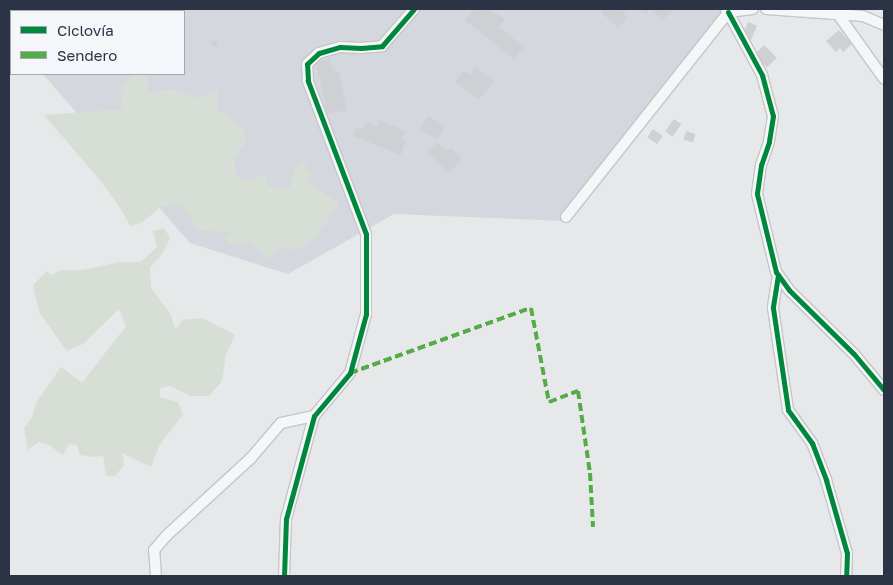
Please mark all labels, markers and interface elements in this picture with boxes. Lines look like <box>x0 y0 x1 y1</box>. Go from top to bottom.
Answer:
legend <box>10 10 185 75</box>
text: Ciclovía <box>57 21 114 39</box>
text: Sendero <box>57 46 117 64</box>

